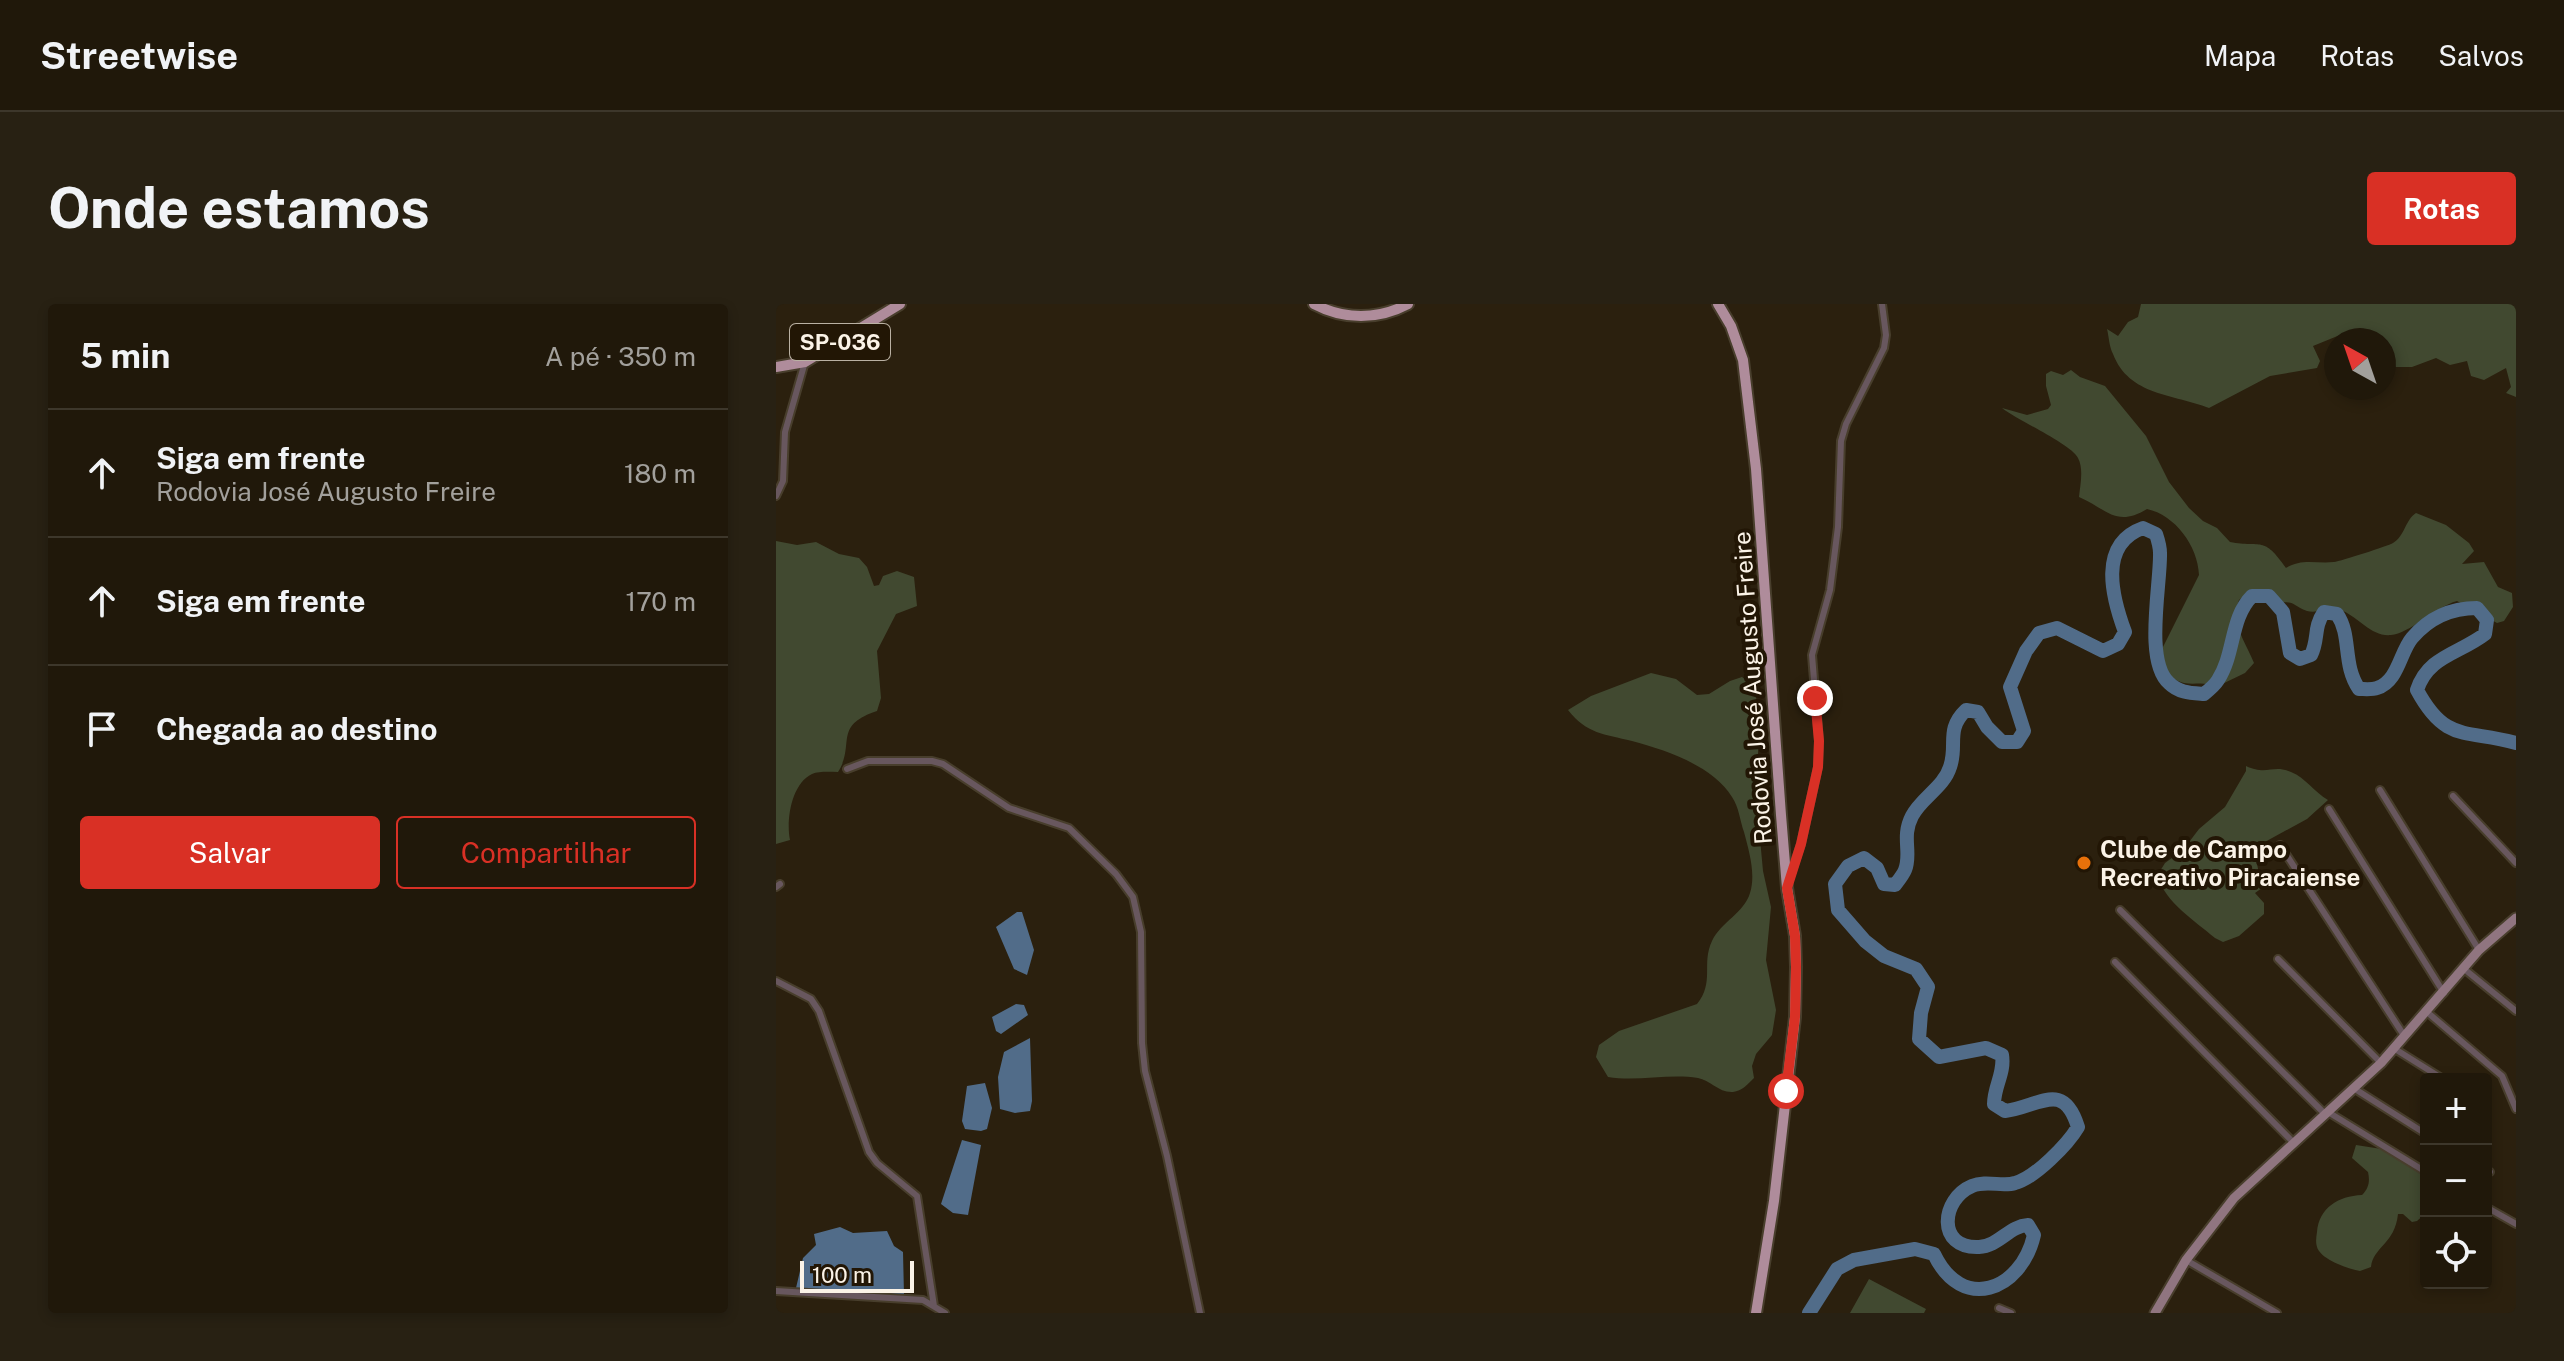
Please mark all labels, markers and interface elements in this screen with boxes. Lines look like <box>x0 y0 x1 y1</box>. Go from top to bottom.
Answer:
text: Streetwise <box>40 33 238 78</box>
text: Mapa <box>2204 39 2276 72</box>
text: Rotas <box>2320 39 2394 72</box>
text: Salvos <box>2438 39 2524 72</box>
button: Rotas <box>2367 172 2516 245</box>
text: Onde estamos <box>48 175 430 241</box>
road number: SP-036 <box>790 324 890 360</box>
north arrow <box>2324 328 2396 400</box>
text: 5 min <box>80 336 170 376</box>
text: A pé · 350 m <box>545 341 696 372</box>
text: Siga em frente <box>156 440 366 476</box>
icon: ahead <box>80 451 124 495</box>
text: 180 m <box>624 458 696 489</box>
text: Rodovia José Augusto Freire <box>156 476 496 507</box>
street label: Rodovia José Augusto Freire <box>1727 531 1777 845</box>
icon: ahead <box>80 579 124 623</box>
text: Siga em frente <box>156 583 366 619</box>
text: 170 m <box>626 586 696 617</box>
route end <box>1797 680 1833 716</box>
icon: arrive <box>80 707 124 751</box>
text: Chegada ao destino <box>156 711 437 747</box>
button: Salvar <box>80 816 380 889</box>
button: Compartilhar <box>396 816 696 889</box>
place label: Clube de Campo Recreativo Piracaiense <box>2100 835 2360 891</box>
marker: Clube de Campo Recreativo Piracaiense <box>2075 854 2093 872</box>
route start <box>1768 1073 1804 1109</box>
map controls <box>2420 1073 2492 1289</box>
button: + <box>2420 1073 2492 1145</box>
button: − <box>2420 1145 2492 1217</box>
button: locate <box>2420 1217 2492 1289</box>
scale bar <box>800 1257 914 1293</box>
text: 100 m <box>812 1262 872 1288</box>

